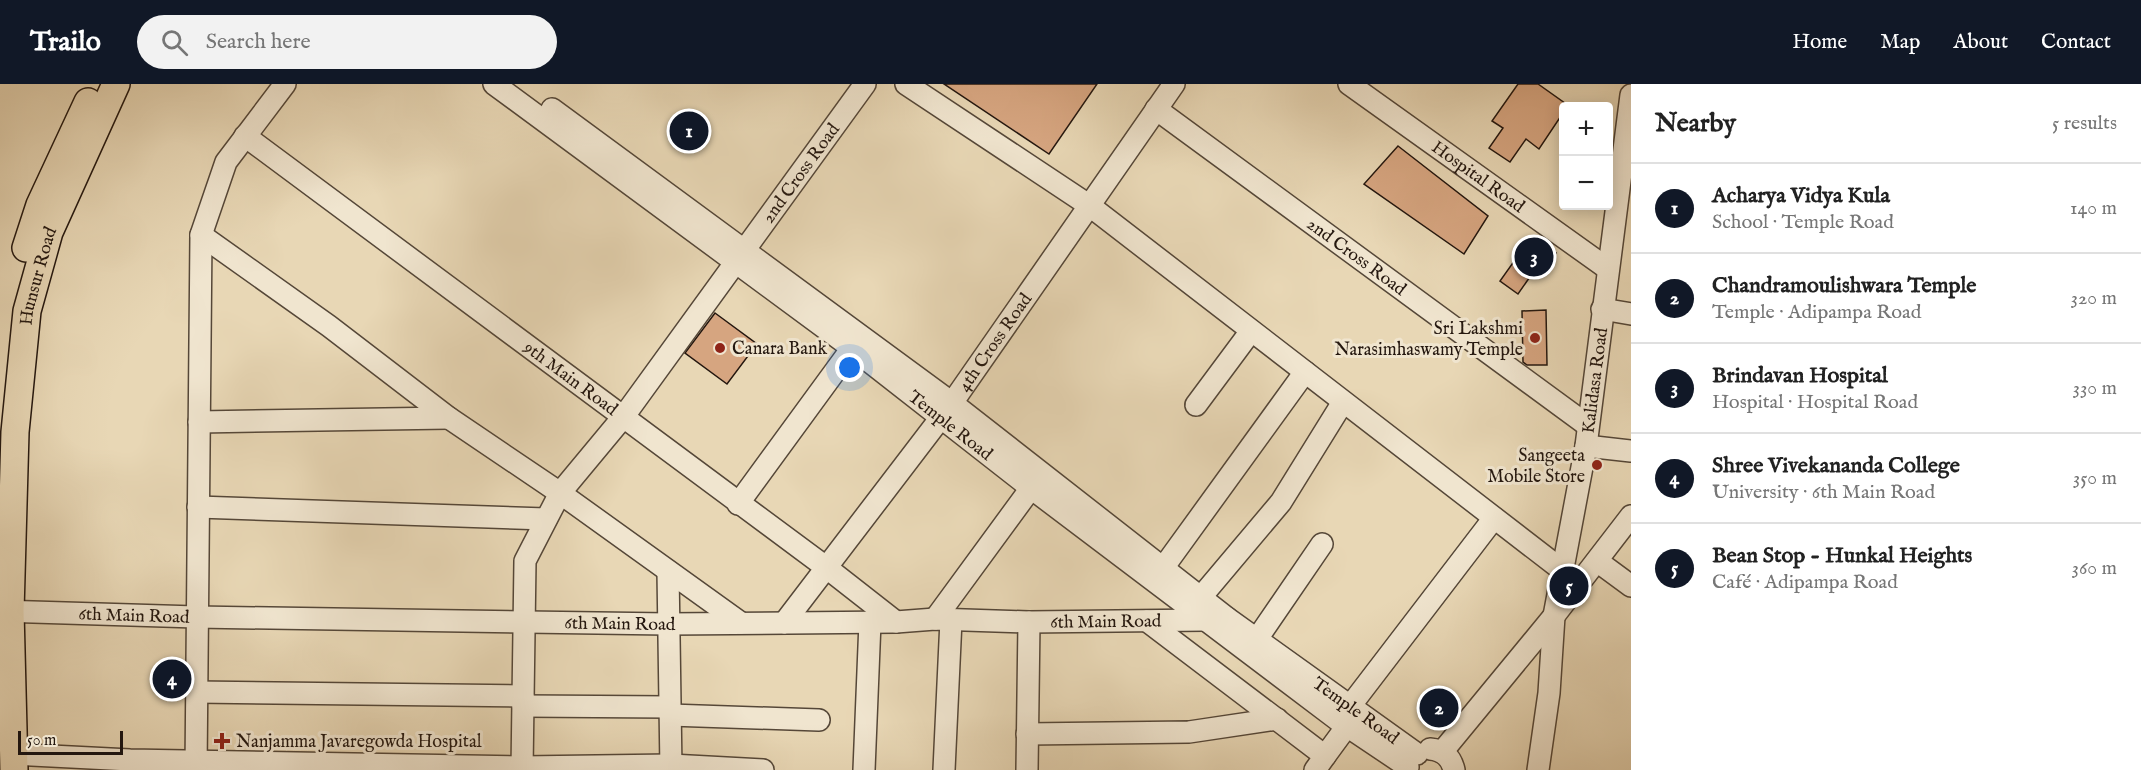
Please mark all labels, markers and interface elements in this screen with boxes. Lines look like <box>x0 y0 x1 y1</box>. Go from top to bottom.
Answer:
search box <box>137 15 557 69</box>
text: Trailo <box>30 25 101 60</box>
icon: search <box>158 26 191 59</box>
text: Search here <box>206 28 311 56</box>
text: Home <box>1792 29 1847 56</box>
text: Map <box>1880 29 1920 56</box>
text: About <box>1953 29 2008 56</box>
text: Contact <box>2041 29 2111 56</box>
map controls <box>1559 102 1613 210</box>
button: + <box>1559 102 1613 156</box>
text: Nearby <box>1655 107 1736 140</box>
pin: 1 <box>670 108 708 154</box>
text: 5 results <box>2052 111 2117 136</box>
street label: 2nd Cross Road <box>758 119 846 228</box>
street label: Hospital Road <box>1426 137 1529 219</box>
button: − <box>1559 156 1613 210</box>
text: Acharya Vidya Kula <box>1712 182 1890 210</box>
text: 1 <box>1671 196 1678 221</box>
text: 140 m <box>2070 196 2117 221</box>
text: School · Temple Road <box>1712 210 1894 235</box>
street label: 2nd Cross Road <box>1302 213 1411 302</box>
street label: Hunsur Road <box>16 223 63 326</box>
pin: 3 <box>1514 234 1553 279</box>
text: Chandramoulishwara Temple <box>1712 272 1976 300</box>
text: 2 <box>1670 286 1679 311</box>
text: 320 m <box>2071 286 2117 311</box>
street label: 4th Cross Road <box>953 289 1038 397</box>
text: Temple · Adipampa Road <box>1712 300 1921 325</box>
place label: Sri Lakshmi Narasimhaswamy Temple <box>1334 318 1523 362</box>
street label: Kalidasa Road <box>1578 326 1614 435</box>
marker: Sri Lakshmi Narasimhaswamy Temple <box>1528 331 1542 345</box>
street label: 9th Main Road <box>518 336 622 422</box>
place label: Canara Bank <box>732 338 828 361</box>
marker: Canara Bank <box>713 341 727 355</box>
your location <box>835 353 864 382</box>
text: Brindavan Hospital <box>1712 362 1888 390</box>
text: 3 <box>1671 376 1678 401</box>
text: 330 m <box>2072 376 2117 401</box>
street label: Temple Road <box>903 386 997 467</box>
text: Hospital · Hospital Road <box>1712 390 1918 415</box>
place label: Sangeeta Mobile Store <box>1487 445 1585 489</box>
text: Shree Vivekananda College <box>1712 452 1960 480</box>
marker: Sangeeta Mobile Store <box>1590 458 1604 472</box>
text: 4 <box>1670 466 1679 491</box>
text: 350 m <box>2073 466 2117 491</box>
text: University · 6th Main Road <box>1712 480 1935 505</box>
text: Bean Stop - Hunkal Heights <box>1712 542 1972 570</box>
text: 5 <box>1671 556 1678 581</box>
text: 360 m <box>2071 556 2117 581</box>
pin: 5 <box>1550 564 1588 608</box>
text: Café · Adipampa Road <box>1712 570 1898 595</box>
street label: 6th Main Road <box>78 603 190 630</box>
street label: 6th Main Road <box>1050 610 1162 635</box>
street label: 6th Main Road <box>564 612 676 637</box>
pin: 4 <box>152 656 192 702</box>
street label: Temple Road <box>1307 673 1403 750</box>
pin: 2 <box>1420 686 1458 730</box>
scale bar <box>18 728 123 756</box>
text: 50 m <box>27 731 56 751</box>
place label: Nanjamma Javaregowda Hospital <box>236 731 482 754</box>
marker: Nanjamma Javaregowda Hospital <box>213 732 231 750</box>

